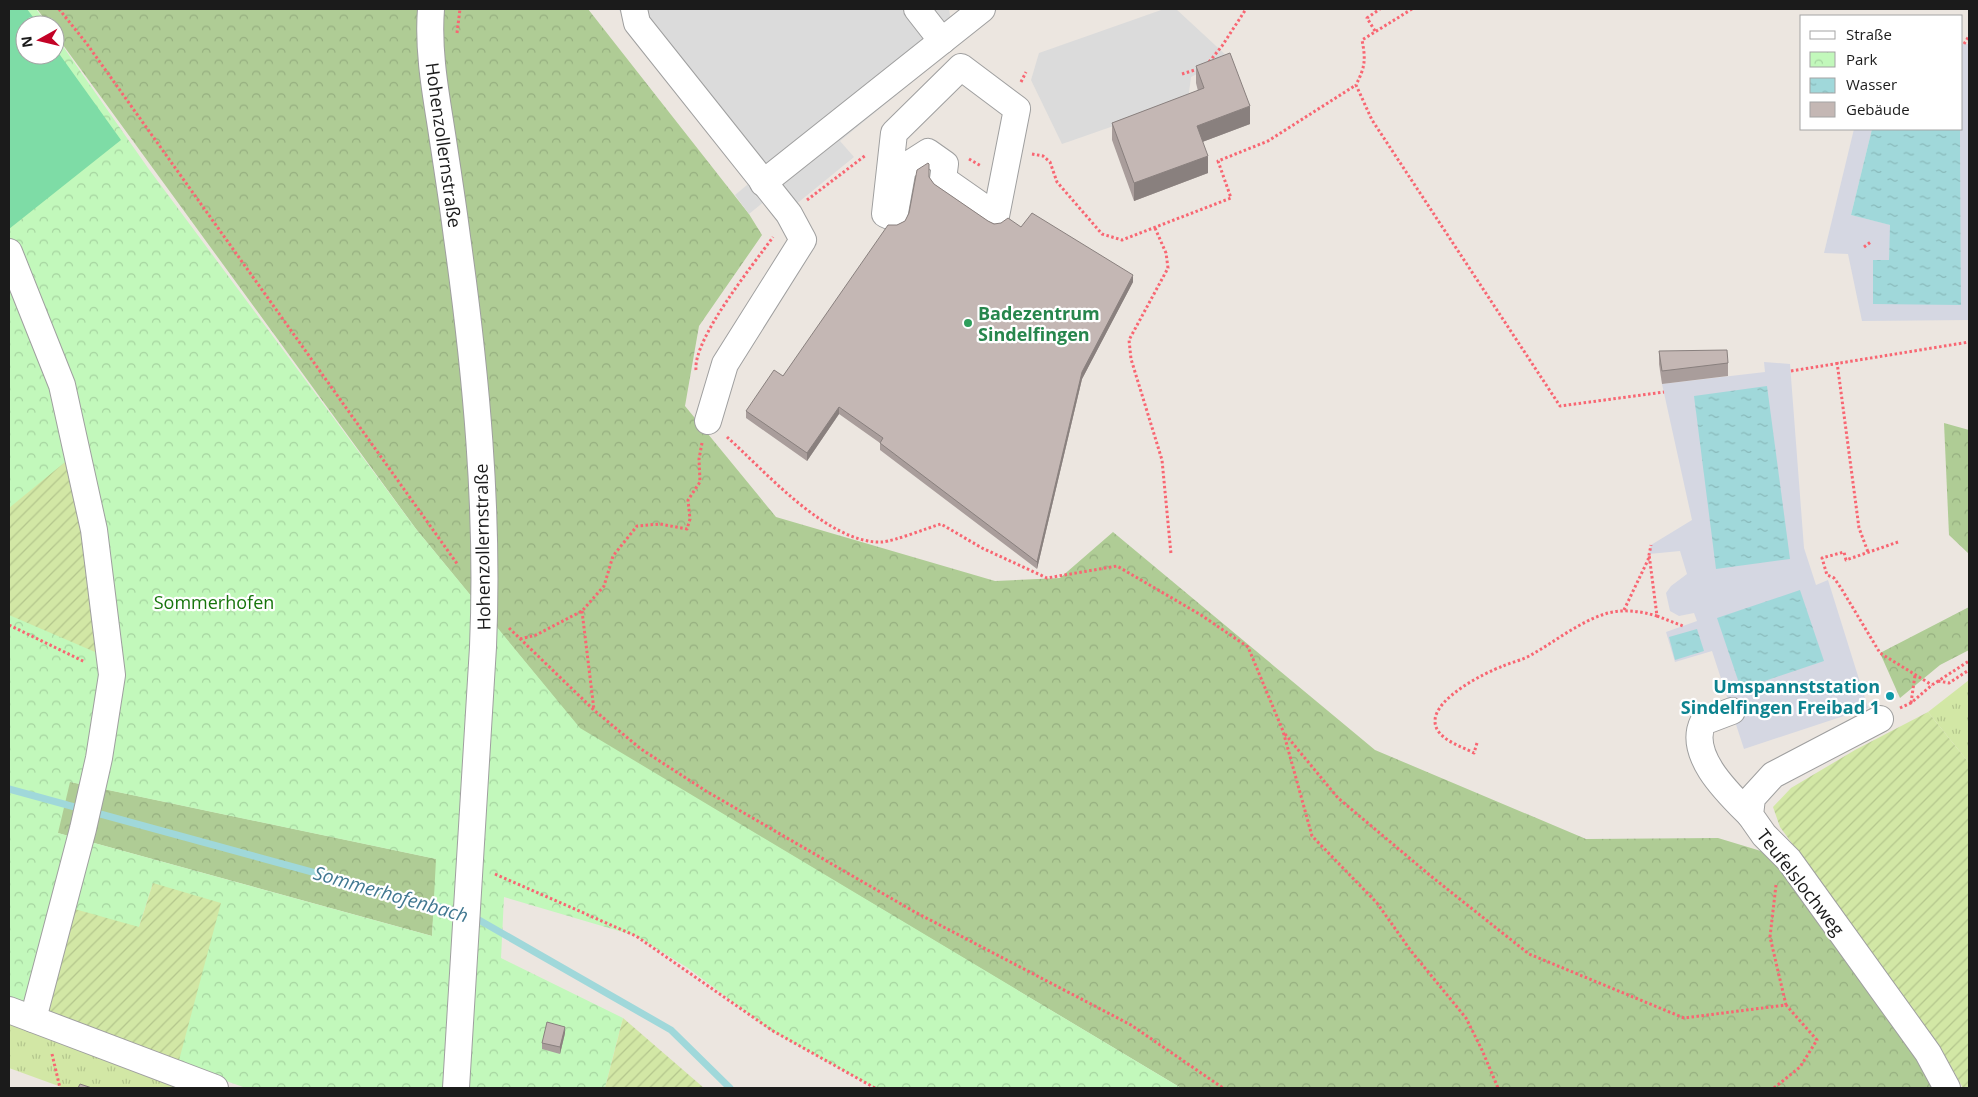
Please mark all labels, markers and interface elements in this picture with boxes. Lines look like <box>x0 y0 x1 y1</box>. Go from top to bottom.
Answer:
north arrow <box>15 15 65 65</box>
legend <box>1800 15 1963 130</box>
text: Straße <box>1846 24 1892 44</box>
text: N <box>16 35 37 49</box>
text: Park <box>1846 49 1877 69</box>
street label: Hohenzollernstraße <box>421 61 467 229</box>
text: Wasser <box>1846 74 1897 94</box>
text: Gebäude <box>1846 99 1910 119</box>
place label: Badezentrum Sindelfingen <box>978 301 1100 346</box>
marker: Badezentrum Sindelfingen <box>962 317 974 329</box>
street label: Hohenzollernstraße <box>469 463 495 631</box>
park label: Sommerhofen <box>154 590 274 614</box>
place label: Umspannststation Sindelfingen Freibad 1 <box>1681 674 1880 719</box>
marker: Umspannststation Sindelfingen Freibad 1 <box>1884 690 1896 702</box>
street label: Teufelslochweg <box>1752 824 1850 940</box>
water label: Sommerhofenbach <box>311 860 471 928</box>

